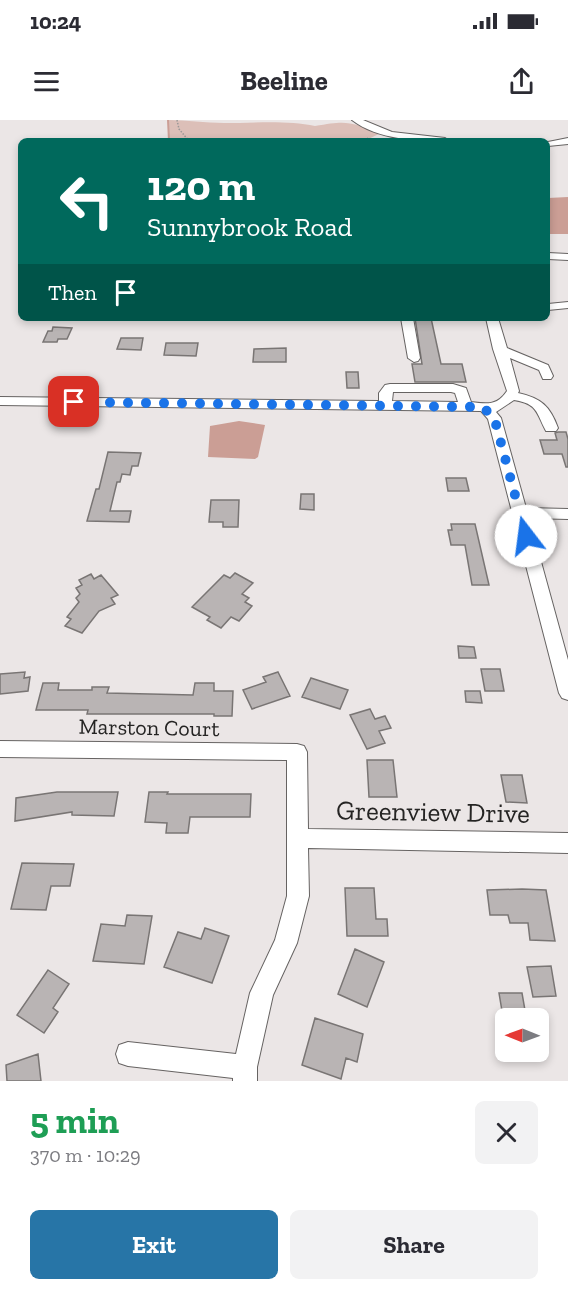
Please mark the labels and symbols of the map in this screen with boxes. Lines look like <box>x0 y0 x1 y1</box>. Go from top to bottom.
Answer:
pin <box>48 376 99 427</box>
position arrow <box>494 504 558 568</box>
street label: Marston Court <box>78 713 221 742</box>
street label: Greenview Drive <box>336 794 530 830</box>
north arrow <box>495 1008 549 1062</box>

